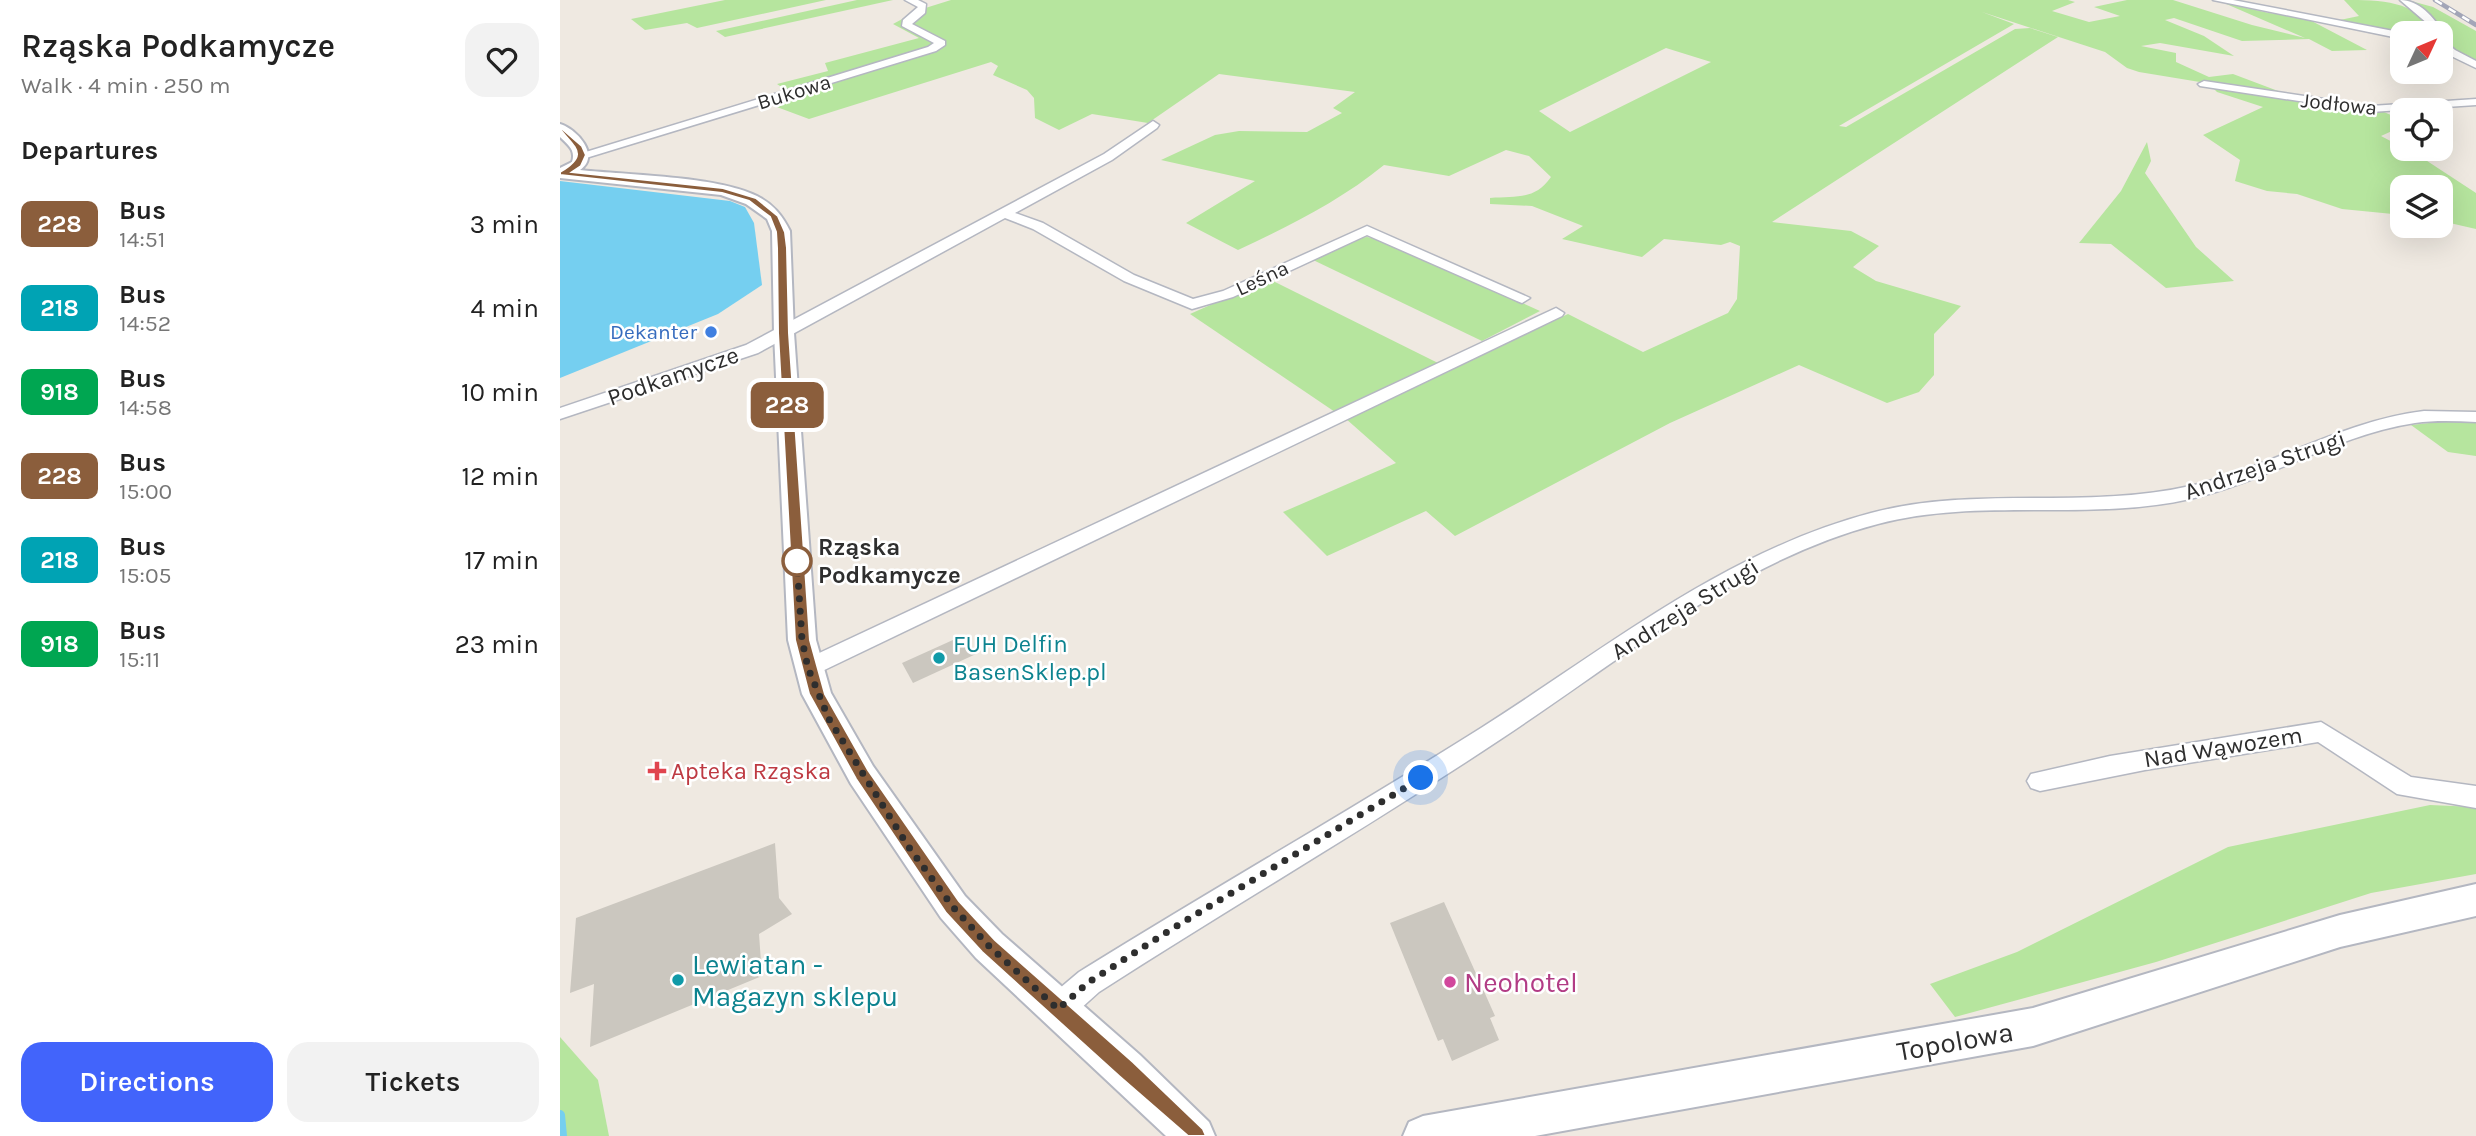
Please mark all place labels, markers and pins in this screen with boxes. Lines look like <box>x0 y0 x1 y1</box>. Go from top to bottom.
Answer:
place label: Dekanter <box>610 320 697 344</box>
marker: Dekanter <box>703 324 719 340</box>
place label: Rząska Podkamycze <box>818 533 961 589</box>
marker: Rząska Podkamycze <box>782 546 812 576</box>
place label: FUH Delfin BasenSklep.pl <box>953 630 1107 686</box>
marker: FUH Delfin BasenSklep.pl <box>931 650 947 666</box>
place label: Apteka Rząska <box>671 757 831 785</box>
marker: Apteka Rząska <box>649 763 665 779</box>
place label: Lewiatan - Magazyn sklepu <box>692 948 898 1013</box>
place label: Neohotel <box>1464 966 1578 999</box>
marker: Lewiatan - Magazyn sklepu <box>670 972 686 988</box>
marker: Neohotel <box>1442 974 1458 990</box>

